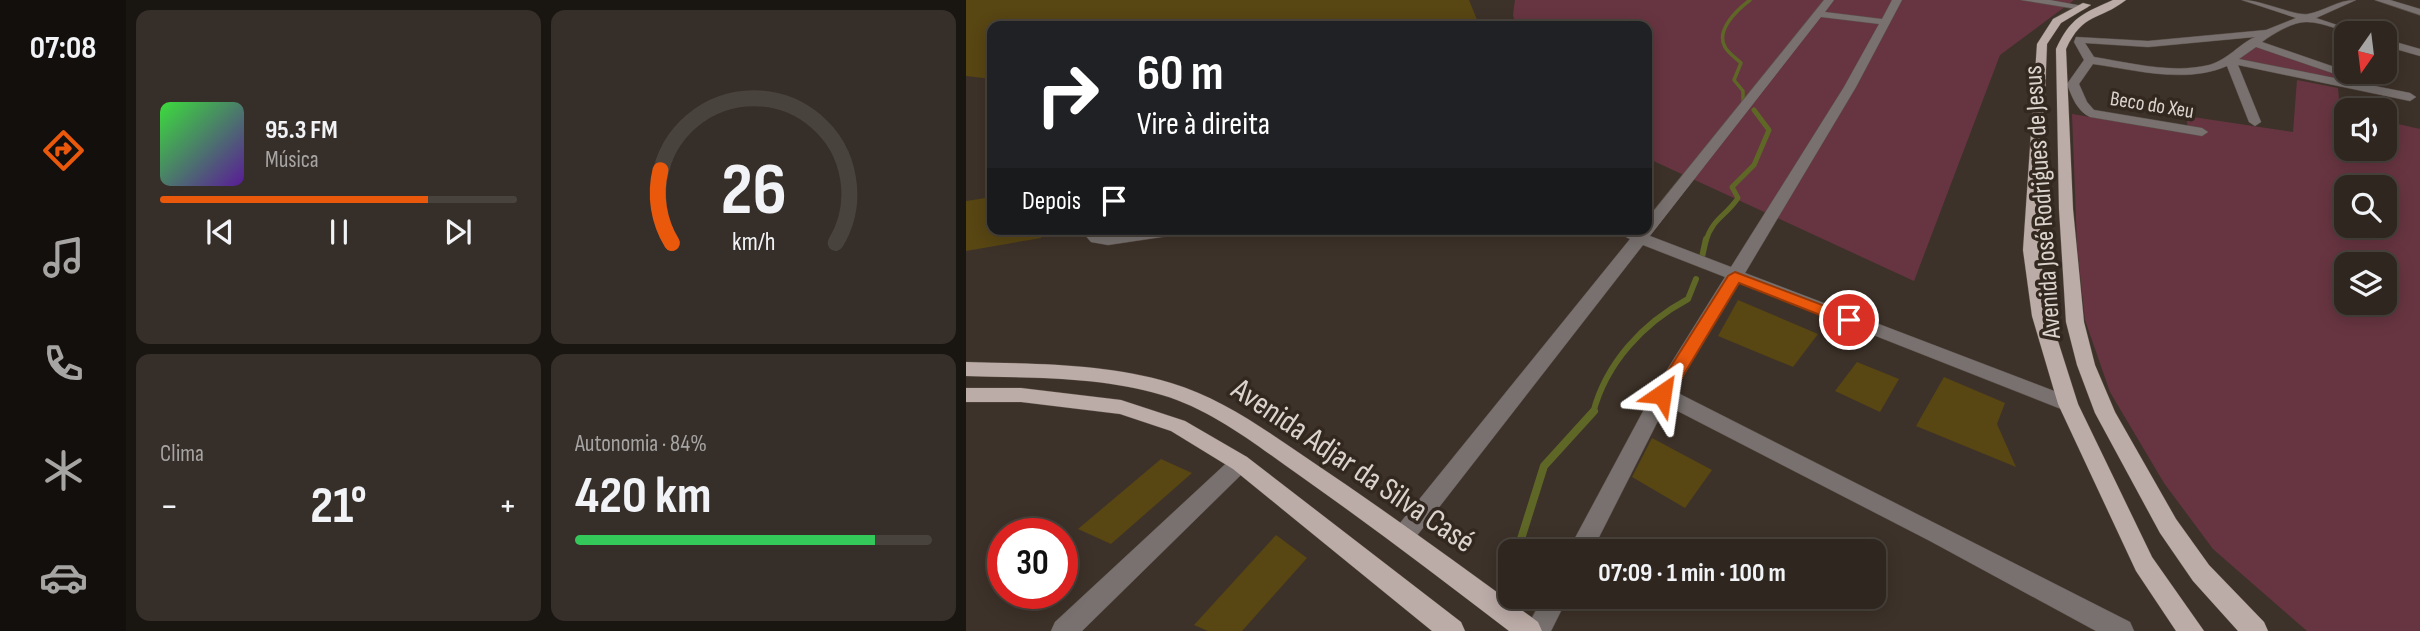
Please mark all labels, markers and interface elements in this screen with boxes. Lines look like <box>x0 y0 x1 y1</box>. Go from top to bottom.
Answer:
north arrow <box>2334 21 2398 84</box>
map controls <box>2334 21 2397 315</box>
text: 07:08 <box>30 29 96 68</box>
text: 60 m <box>1137 45 1224 104</box>
icon: right <box>1022 49 1113 140</box>
street label: Avenida José Rodrigues de Jesus <box>2018 64 2068 341</box>
street label: Beco do Xeu <box>2108 86 2196 124</box>
button: sound <box>2334 98 2397 161</box>
text: Vire à direita <box>1137 105 1270 144</box>
text: 95.3 FM <box>265 115 338 146</box>
icon: directions <box>39 126 88 175</box>
text: Música <box>265 146 319 174</box>
text: 26 <box>720 147 787 235</box>
button: search <box>2334 175 2397 238</box>
icon: arrive <box>1095 182 1133 220</box>
text: Depois <box>1022 186 1081 217</box>
icon: previous <box>201 213 239 251</box>
icon: pause <box>320 213 358 251</box>
icon: next <box>439 213 477 251</box>
text: km/h <box>732 227 775 258</box>
icon: music <box>39 233 88 282</box>
button: layers <box>2334 252 2397 315</box>
pin <box>1819 290 1879 350</box>
icon: arrive <box>1830 301 1868 339</box>
icon: phone <box>39 339 88 388</box>
position arrow <box>1625 357 1699 431</box>
street label: Avenida Adjar da Silva Casé <box>1223 370 1482 562</box>
text: Autonomia · 84% <box>575 430 707 458</box>
text: Clima <box>160 440 204 468</box>
icon: climate <box>39 446 88 495</box>
text: 420 km <box>575 465 711 528</box>
text: 21° <box>310 475 367 538</box>
text: − <box>160 484 179 529</box>
text: + <box>498 484 517 529</box>
speed limit sign: 30 <box>987 518 1078 609</box>
icon: car <box>39 553 88 602</box>
text: 07:09 · 1 min · 100 m <box>1598 558 1786 589</box>

